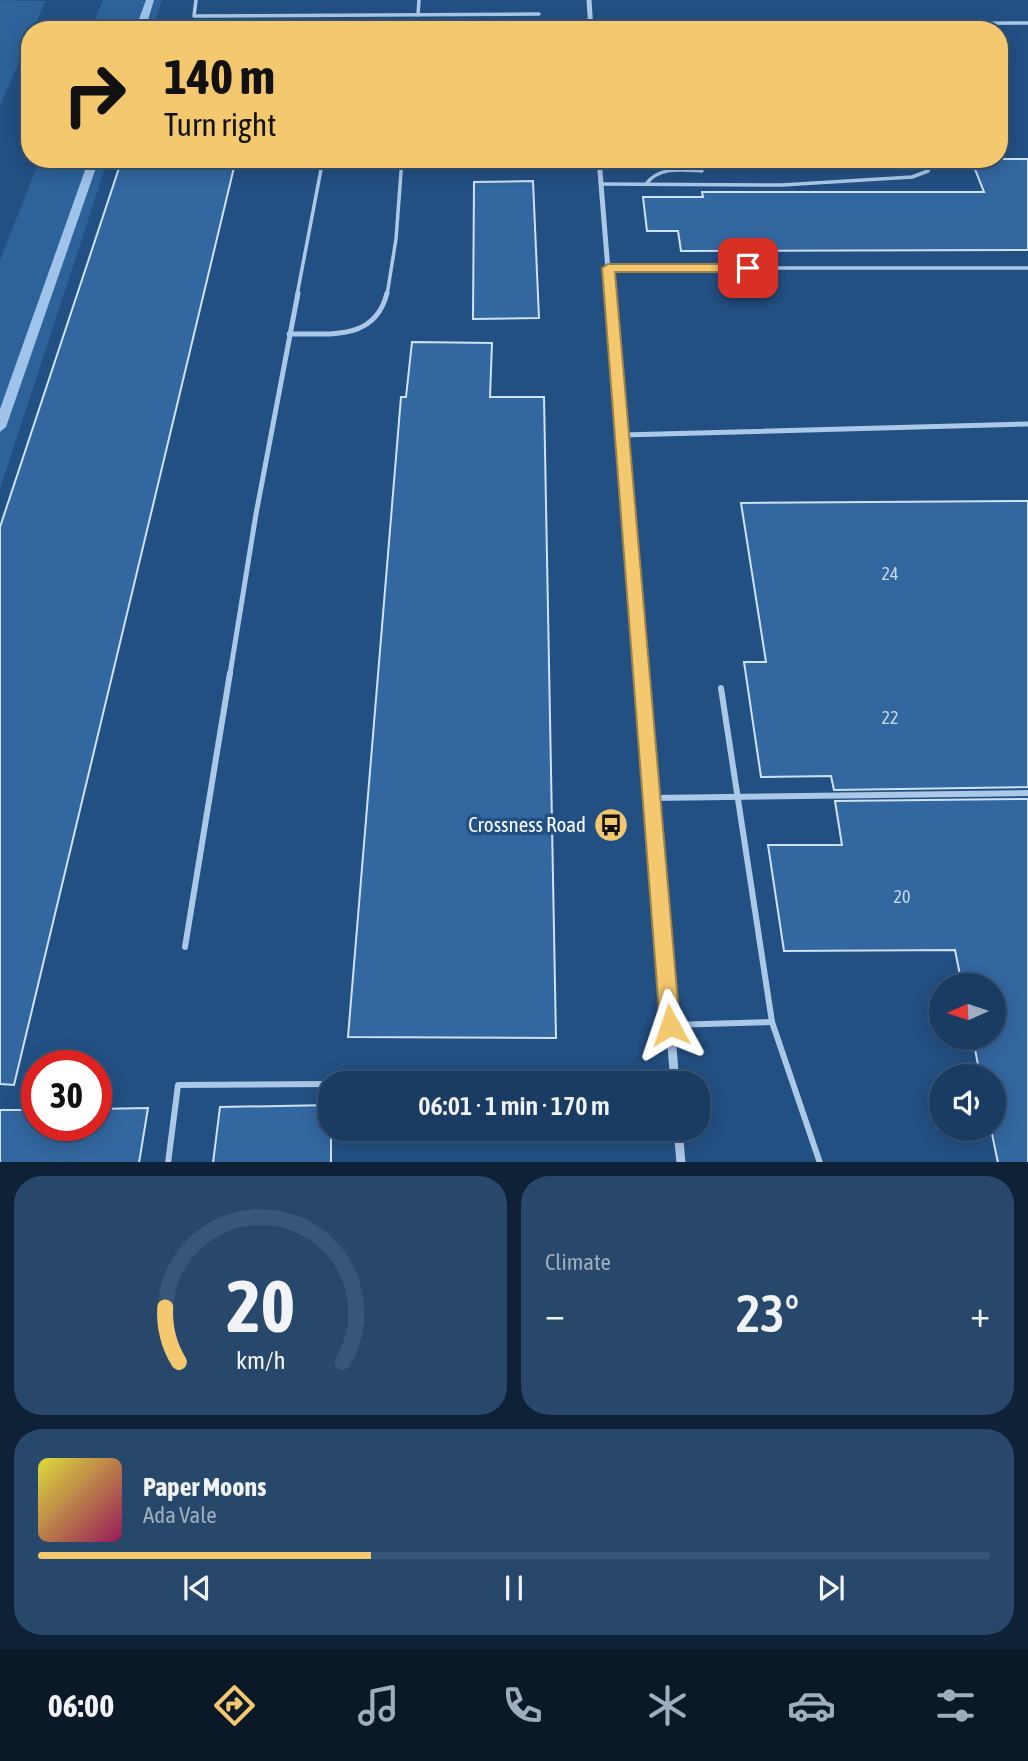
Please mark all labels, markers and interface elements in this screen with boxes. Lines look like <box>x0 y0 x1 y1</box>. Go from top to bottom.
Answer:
text: 140 m <box>164 48 275 104</box>
icon: right <box>49 49 140 140</box>
text: Turn right <box>164 106 277 143</box>
pin <box>718 238 778 298</box>
icon: arrive <box>729 249 767 287</box>
house number: 24 <box>882 563 898 584</box>
house number: 22 <box>882 707 898 728</box>
bus stop icon: Crossness Road <box>592 806 630 844</box>
place label: Crossness Road <box>468 812 586 836</box>
house number: 20 <box>894 886 910 907</box>
north arrow <box>929 973 1006 1050</box>
map controls <box>929 973 1006 1141</box>
position arrow <box>633 988 707 1062</box>
speed limit sign: 30 <box>21 1050 112 1141</box>
button: sound <box>929 1064 1006 1141</box>
text: 06:01 · 1 min · 170 m <box>418 1091 610 1121</box>
text: Climate <box>545 1249 611 1275</box>
text: 20 <box>226 1264 295 1347</box>
text: 23° <box>736 1283 799 1343</box>
text: − <box>545 1292 565 1335</box>
text: + <box>970 1292 990 1335</box>
text: km/h <box>236 1345 285 1373</box>
text: Paper Moons <box>143 1472 266 1502</box>
text: Ada Vale <box>143 1502 217 1528</box>
icon: previous <box>178 1569 216 1607</box>
icon: pause <box>495 1569 533 1607</box>
icon: next <box>812 1569 850 1607</box>
icon: directions <box>210 1681 259 1730</box>
icon: music <box>354 1681 403 1730</box>
icon: phone <box>498 1681 547 1730</box>
icon: climate <box>643 1681 692 1730</box>
icon: car <box>787 1681 836 1730</box>
icon: filters <box>931 1681 980 1730</box>
text: 06:00 <box>48 1687 114 1724</box>

